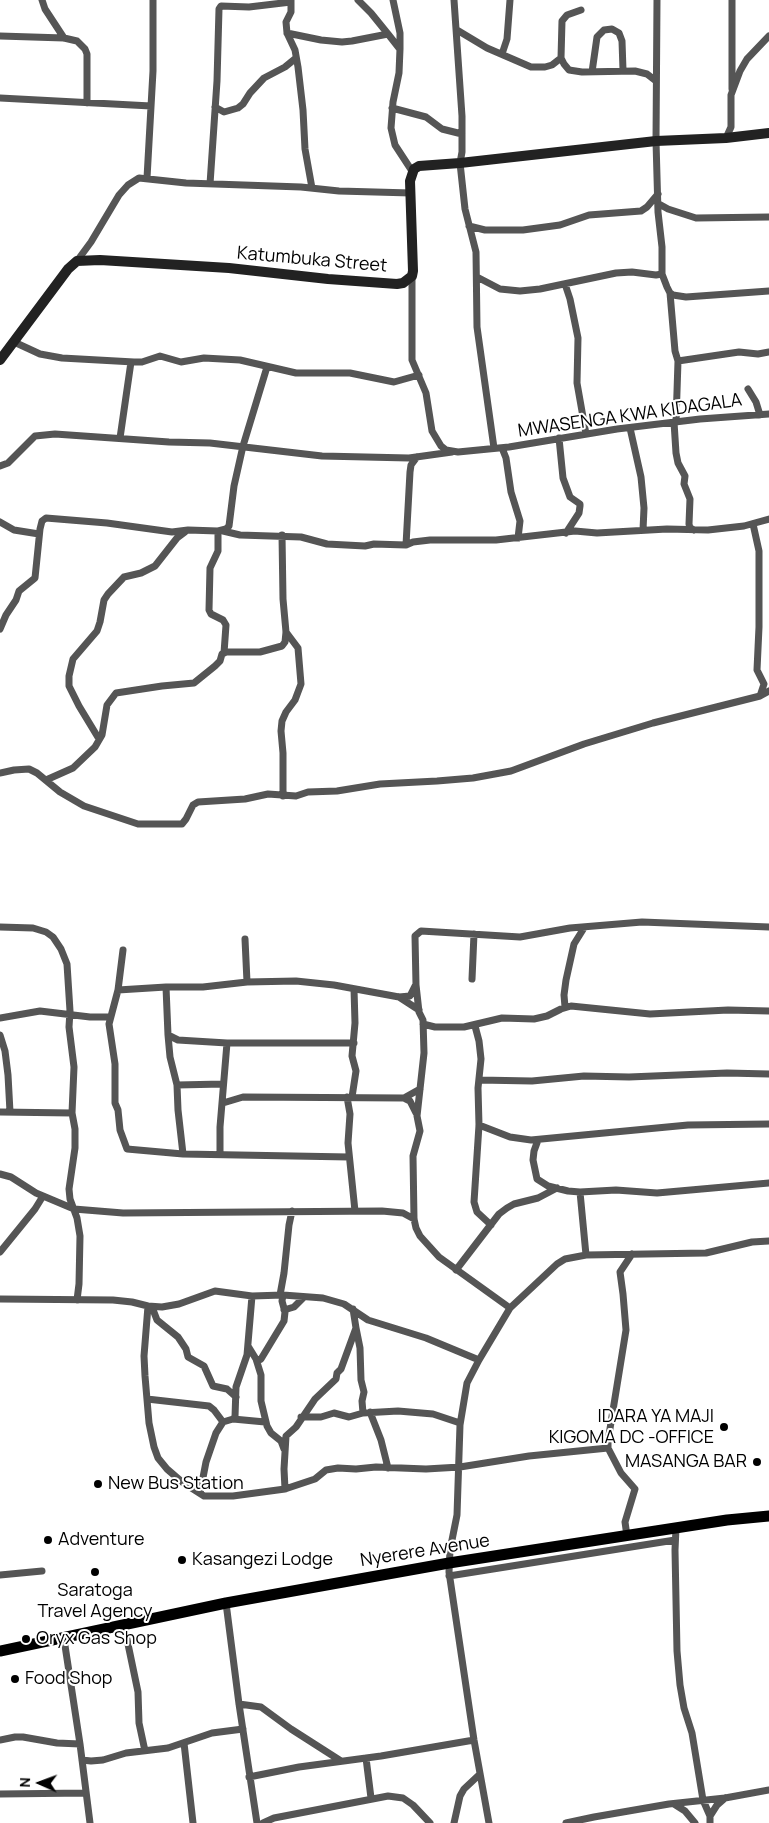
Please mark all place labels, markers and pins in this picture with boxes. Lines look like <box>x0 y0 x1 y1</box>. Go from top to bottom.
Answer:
place label: IDARA YA MAJI KIGOMA DC -OFFICE <box>549 1406 714 1448</box>
marker: IDARA YA MAJI KIGOMA DC -OFFICE <box>718 1421 730 1433</box>
place label: MASANGA BAR <box>625 1451 747 1473</box>
marker: MASANGA BAR <box>751 1456 763 1468</box>
place label: New Bus Station <box>108 1473 244 1495</box>
marker: New Bus Station <box>92 1478 104 1490</box>
place label: Adventure <box>58 1529 145 1551</box>
marker: Adventure <box>42 1534 54 1546</box>
place label: Kasangezi Lodge <box>192 1549 333 1571</box>
marker: Kasangezi Lodge <box>176 1554 188 1566</box>
marker: Saratoga Travel Agency <box>89 1566 101 1578</box>
place label: Saratoga Travel Agency <box>38 1580 152 1622</box>
place label: Oryx Gas Shop <box>36 1628 157 1650</box>
marker: Oryx Gas Shop <box>20 1633 32 1645</box>
place label: Food Shop <box>25 1668 112 1690</box>
marker: Food Shop <box>9 1673 21 1685</box>

